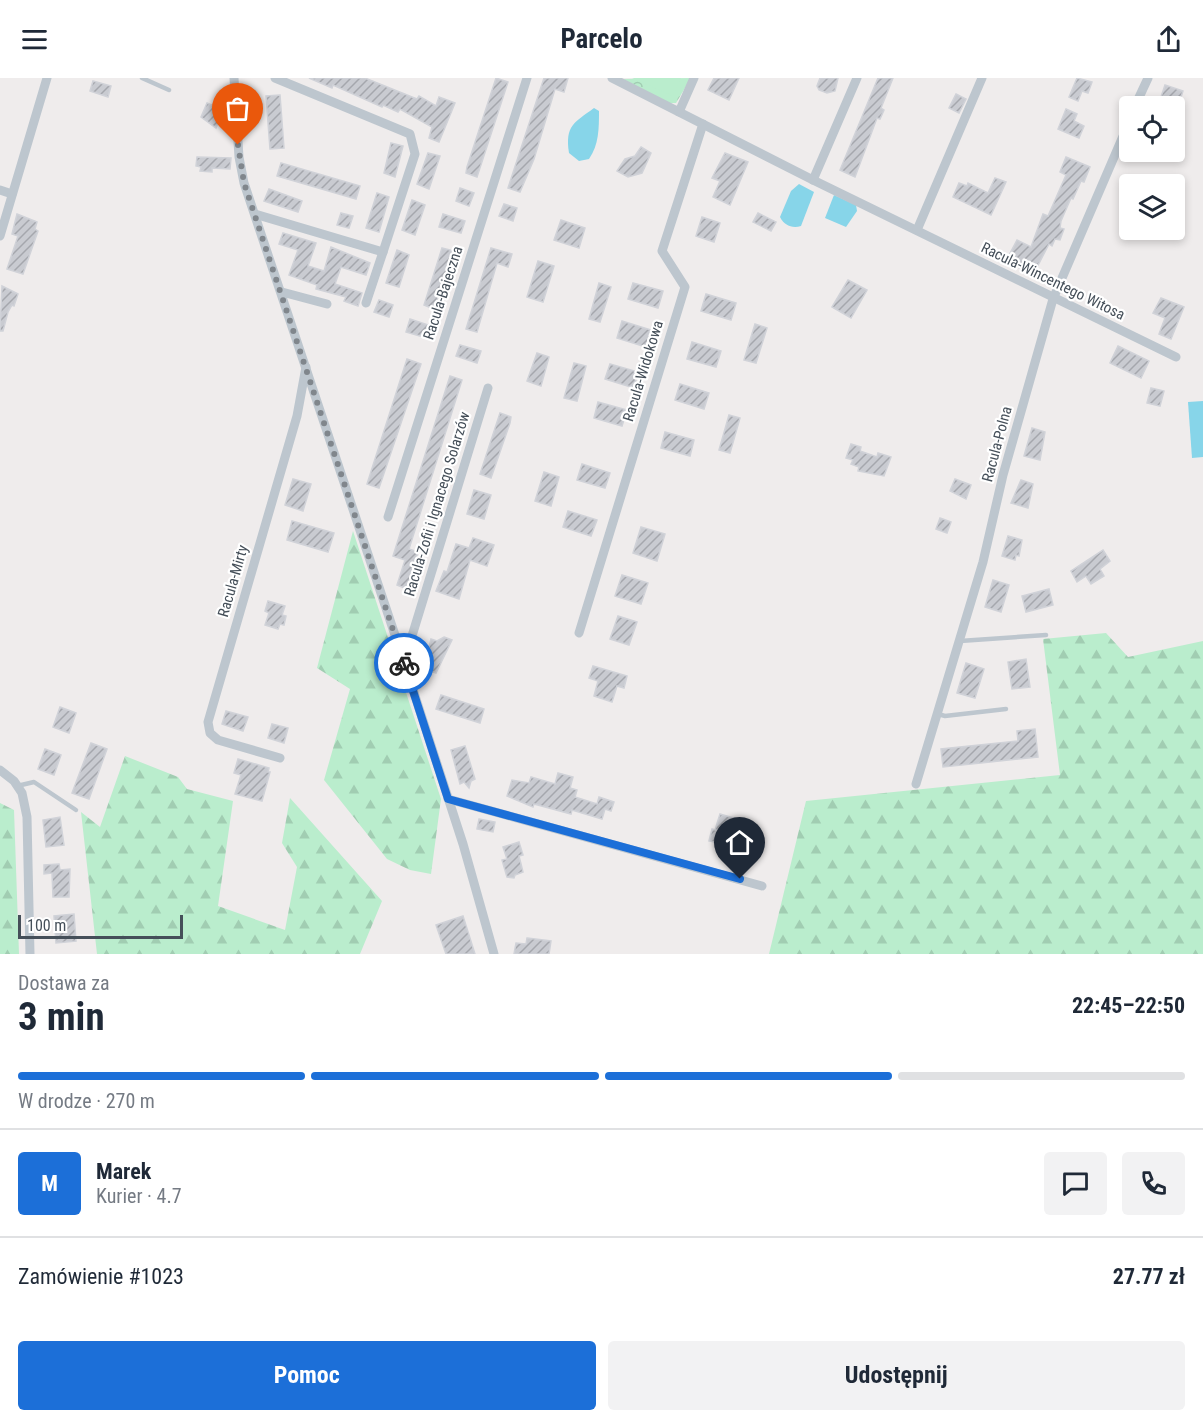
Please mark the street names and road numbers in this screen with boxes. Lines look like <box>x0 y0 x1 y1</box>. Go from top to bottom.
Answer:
street label: Racula-Wincentego Witosa <box>978 238 1128 324</box>
street label: Racula-Bajeczna <box>419 244 467 342</box>
street label: Racula-Widokowa <box>619 318 667 424</box>
street label: Racula-Polna <box>978 404 1016 484</box>
street label: Racula-Zofii i Ignacego Solarzów <box>400 409 474 599</box>
street label: Racula-Mirty <box>214 543 252 619</box>

